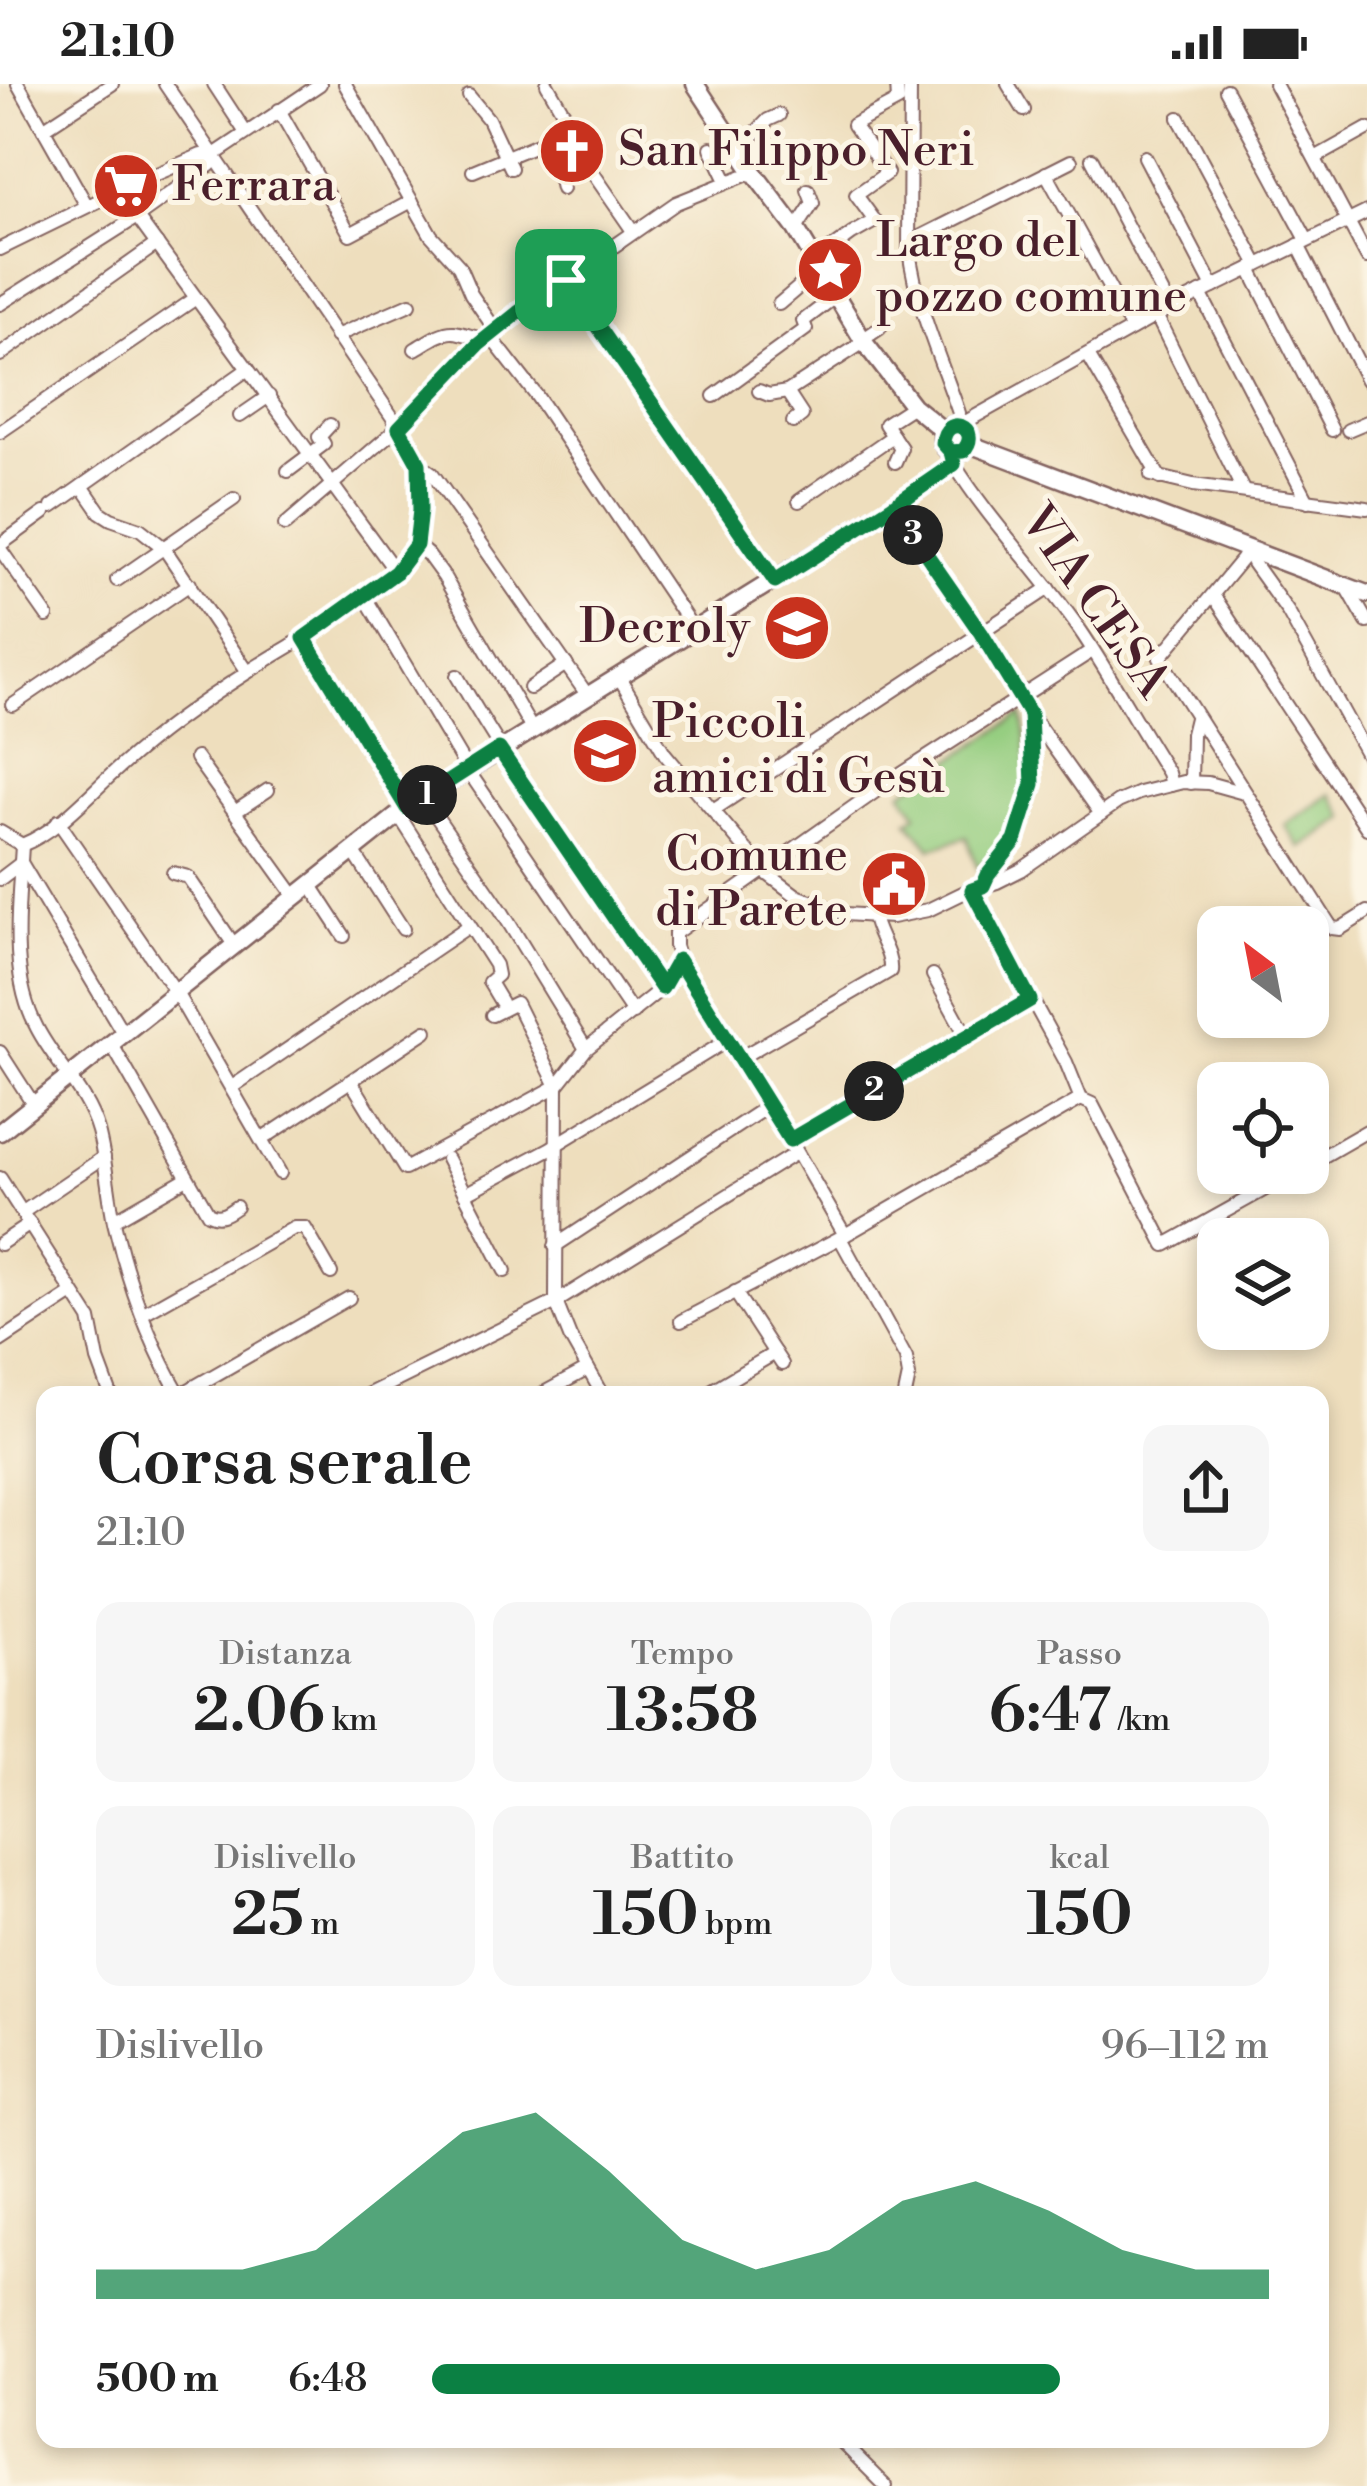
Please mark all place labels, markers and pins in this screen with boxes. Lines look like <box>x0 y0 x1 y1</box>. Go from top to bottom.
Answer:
church icon: San Filippo Neri <box>537 116 607 186</box>
place label: San Filippo Neri <box>618 121 975 181</box>
supermarket icon: Ferrara <box>91 151 161 221</box>
place label: Ferrara <box>172 156 337 216</box>
place label: Largo del pozzo comune <box>876 212 1187 327</box>
pin <box>515 229 617 331</box>
place icon: Largo del pozzo comune <box>795 235 865 305</box>
pin: 3 <box>883 505 943 565</box>
school or university icon: Decroly <box>762 593 832 663</box>
place label: Decroly <box>579 598 751 658</box>
place label: Piccoli amici di Gesù <box>652 693 945 808</box>
school or university icon: Piccoli amici di Gesù <box>570 716 640 786</box>
pin: 1 <box>397 765 457 825</box>
place label: Comune di Parete <box>655 826 848 941</box>
public building icon: Comune di Parete <box>859 849 929 919</box>
pin: 2 <box>844 1061 904 1121</box>

